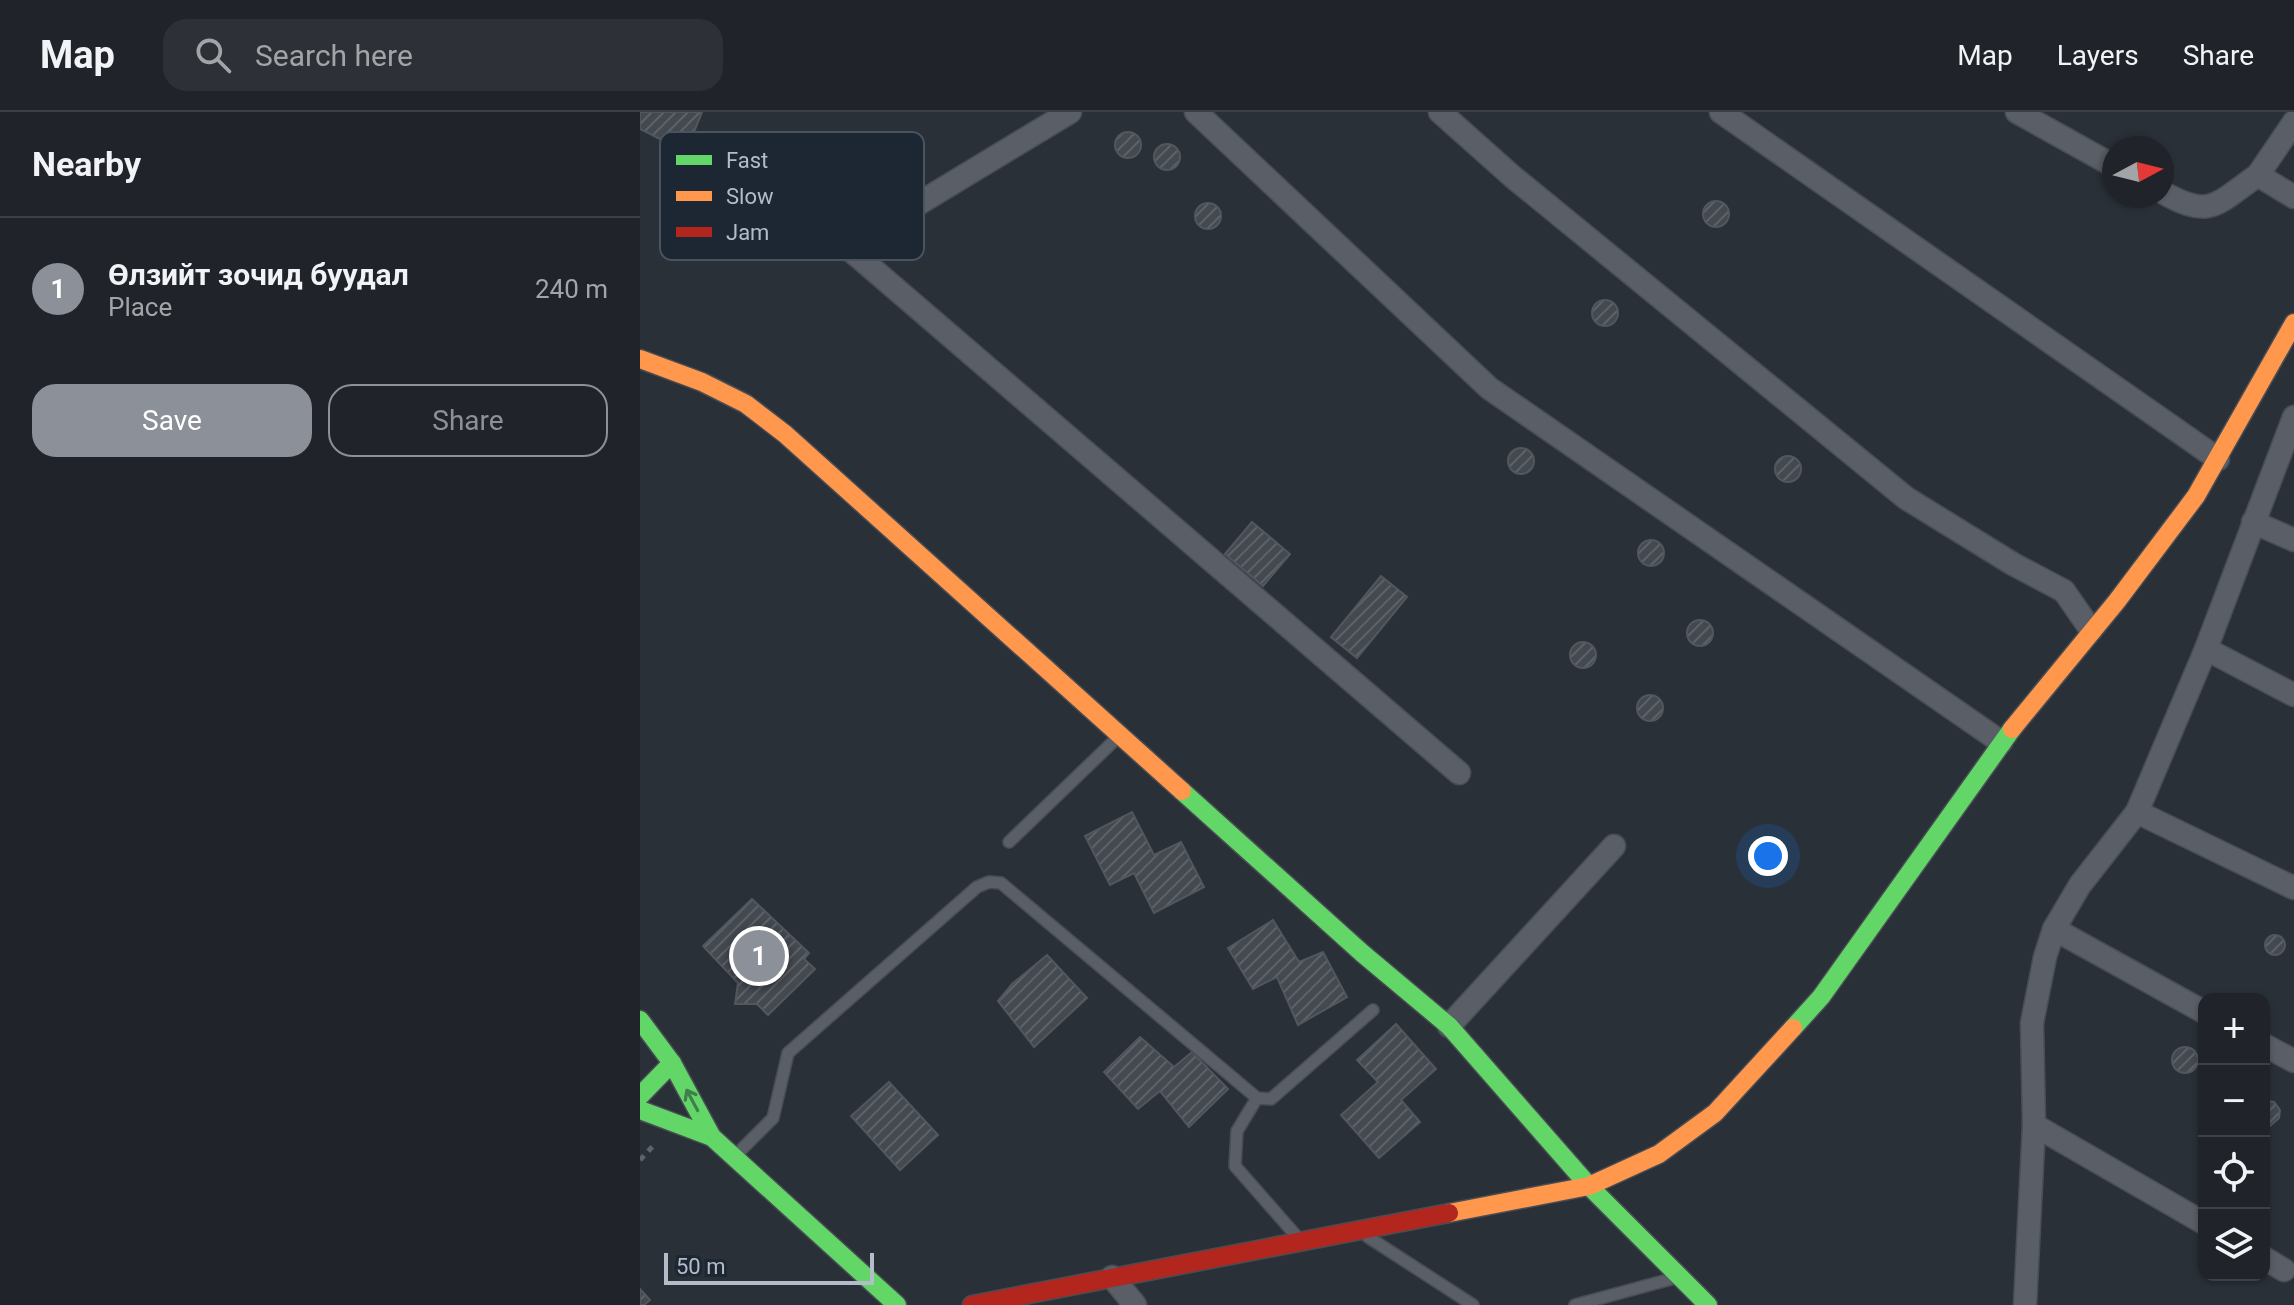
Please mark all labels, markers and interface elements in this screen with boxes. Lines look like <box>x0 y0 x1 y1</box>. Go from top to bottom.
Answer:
search box <box>163 19 723 91</box>
text: Map <box>40 33 115 77</box>
icon: search <box>191 33 235 77</box>
text: Search here <box>255 38 413 73</box>
text: Map <box>1957 39 2013 72</box>
text: Layers <box>2057 39 2139 72</box>
text: Share <box>2183 39 2254 72</box>
legend <box>660 132 924 260</box>
north arrow <box>2102 136 2174 208</box>
text: Nearby <box>32 144 141 184</box>
text: Fast <box>726 148 768 173</box>
text: Slow <box>726 184 774 209</box>
text: Jam <box>726 220 769 245</box>
text: Өлзийт зочид буудал <box>108 257 409 292</box>
text: 1 <box>51 274 65 304</box>
text: 240 m <box>535 274 608 304</box>
text: Place <box>108 292 172 322</box>
button: Save <box>32 384 312 457</box>
button: Share <box>328 384 608 457</box>
your location <box>1748 836 1788 876</box>
pin: 1 <box>733 926 785 986</box>
map controls <box>2198 993 2270 1281</box>
button: + <box>2198 993 2270 1065</box>
button: − <box>2198 1065 2270 1137</box>
one-way arrow <box>683 1088 699 1112</box>
button: locate <box>2198 1137 2270 1209</box>
button: layers <box>2198 1209 2270 1281</box>
scale bar <box>664 1249 874 1285</box>
text: 50 m <box>676 1254 725 1279</box>

